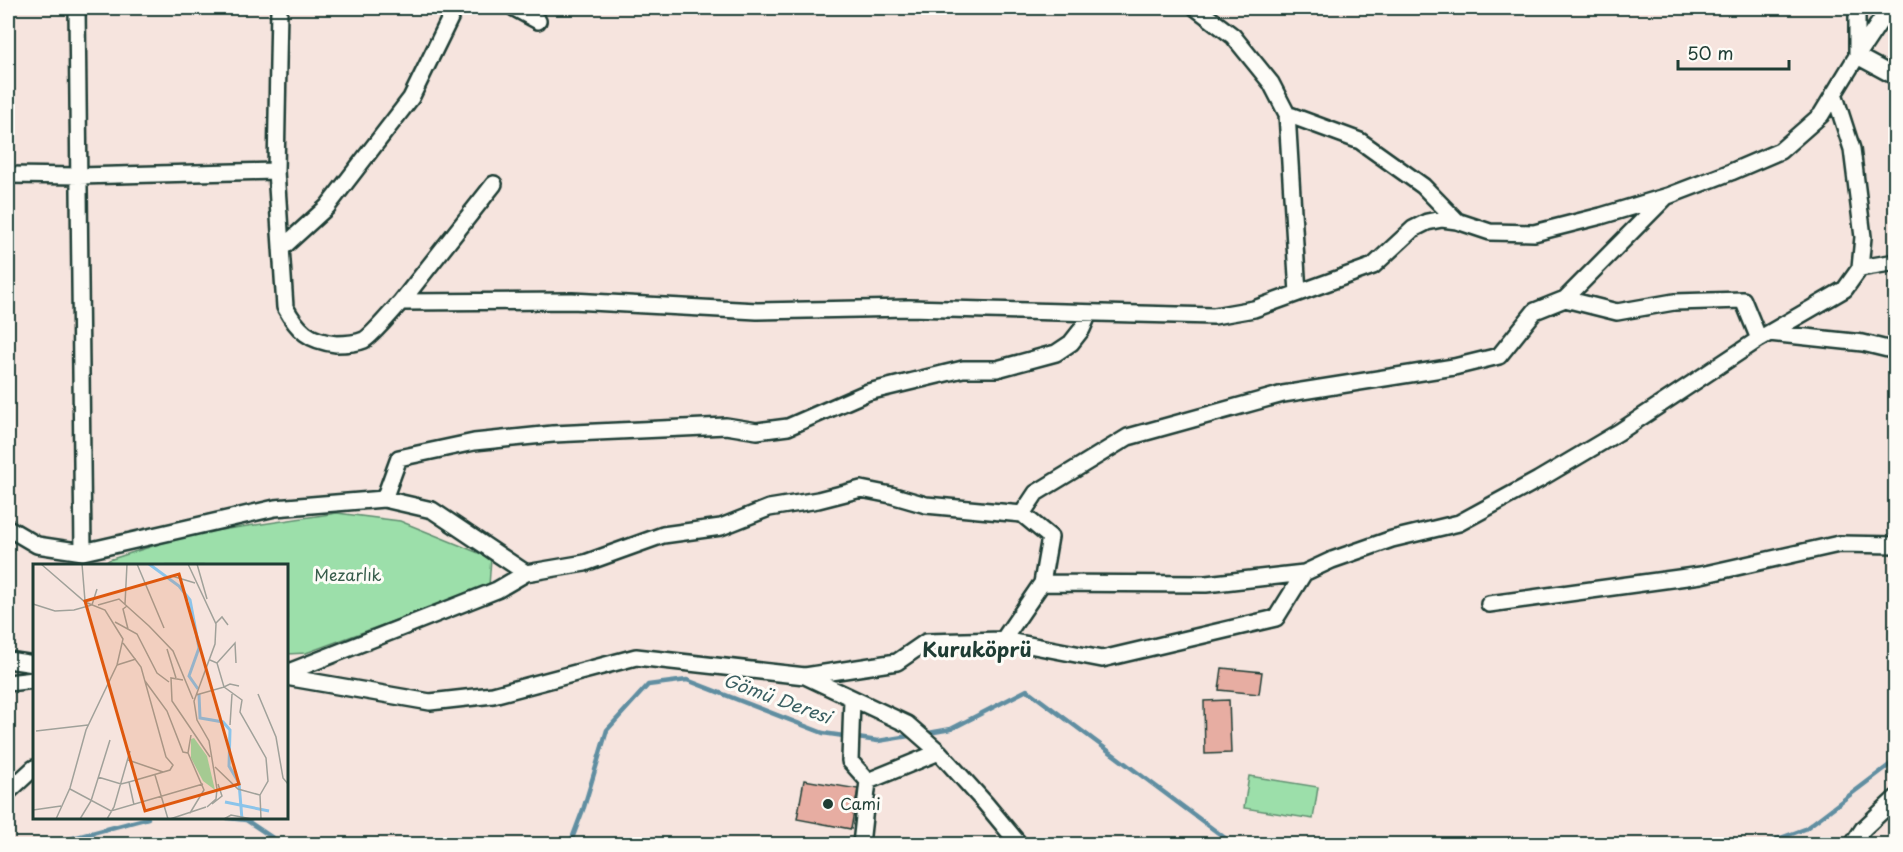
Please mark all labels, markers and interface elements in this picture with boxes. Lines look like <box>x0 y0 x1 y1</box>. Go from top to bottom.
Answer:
scale bar <box>1678 33 1789 71</box>
text: 50 m <box>1687 39 1734 66</box>
park label: Mezarlık <box>314 562 382 586</box>
inset map <box>33 564 288 819</box>
district label: Kuruköprü <box>922 634 1032 664</box>
water label: Gömü Deresi <box>720 666 838 731</box>
place label: Cami <box>840 791 881 815</box>
marker: Cami <box>821 797 835 811</box>

